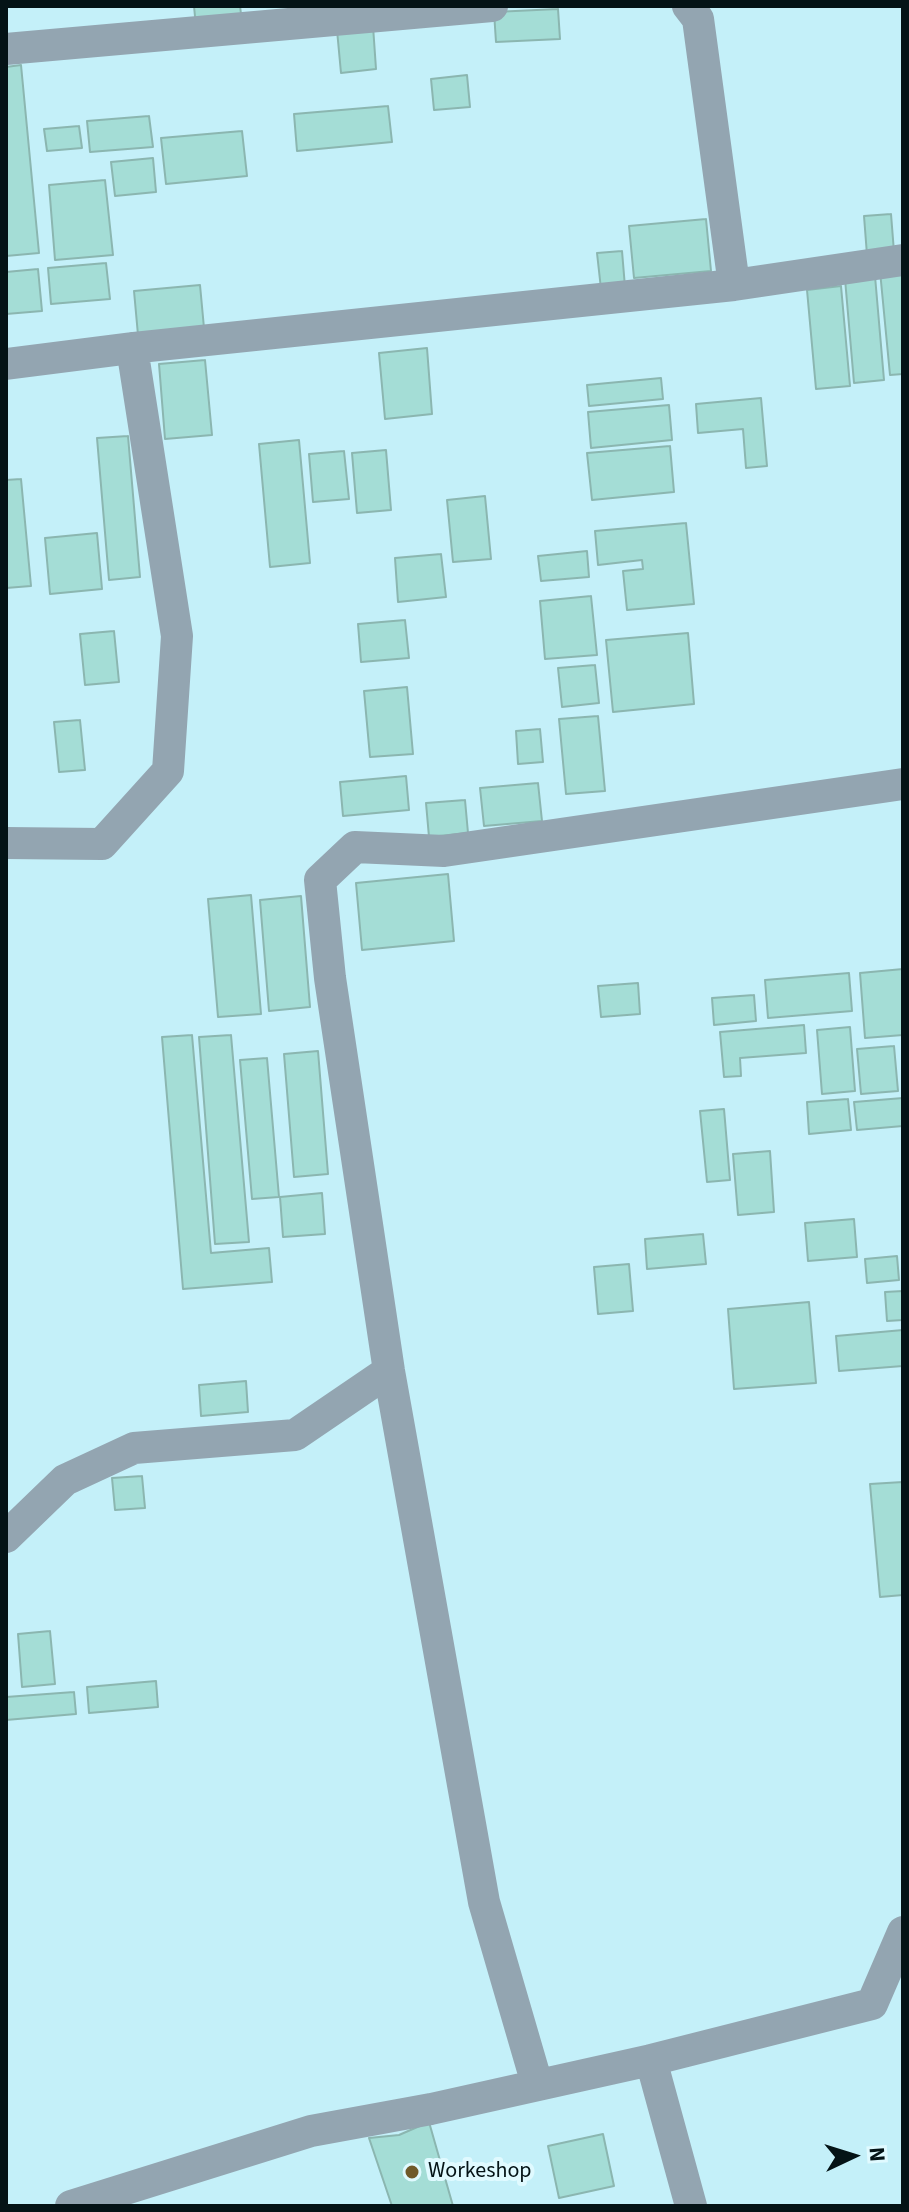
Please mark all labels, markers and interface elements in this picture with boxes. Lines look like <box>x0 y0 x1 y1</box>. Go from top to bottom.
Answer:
north arrow <box>813 2116 893 2196</box>
text: N <box>860 2146 893 2163</box>
place label: Workeshop <box>428 2159 532 2185</box>
marker: Workeshop <box>403 2163 421 2181</box>

